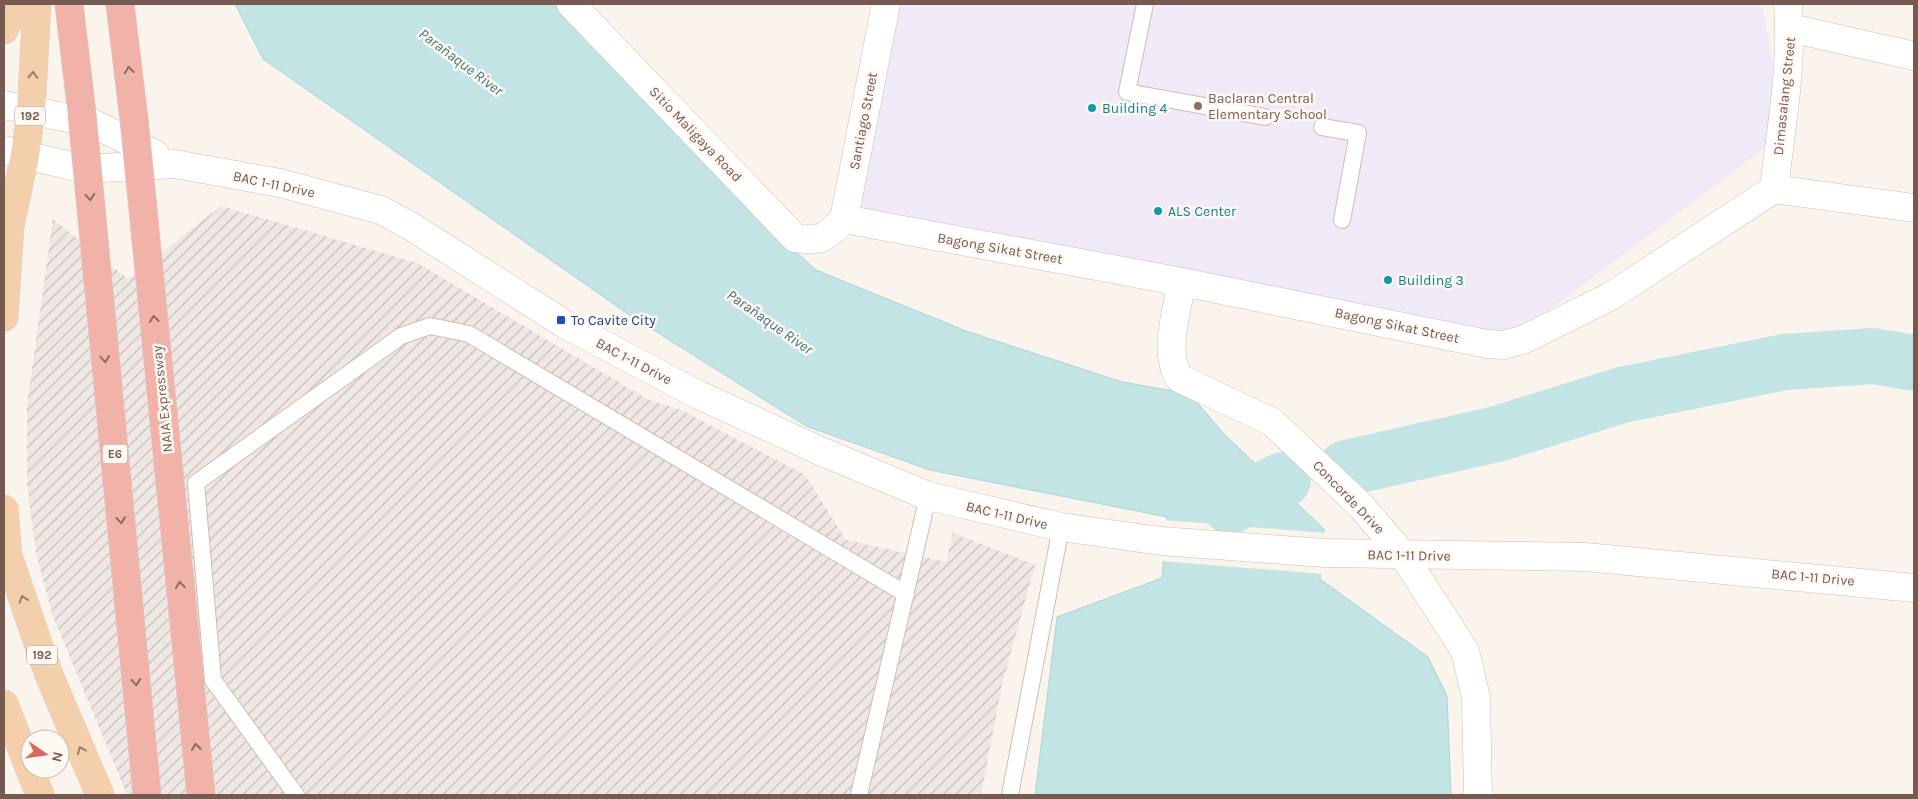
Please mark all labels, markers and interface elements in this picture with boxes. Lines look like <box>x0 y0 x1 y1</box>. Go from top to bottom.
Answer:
water label: Parañaque River <box>415 24 507 100</box>
street label: Dimasalang Street <box>1770 36 1799 156</box>
one-way arrow <box>124 66 135 74</box>
one-way arrow <box>27 71 38 79</box>
street label: Santiago Street <box>846 71 881 171</box>
street label: Sitio Maligaya Road <box>646 83 746 186</box>
place label: Baclaran Central Elementary School <box>1208 90 1327 123</box>
place label: Building 4 <box>1102 100 1167 117</box>
marker: Baclaran Central Elementary School <box>1192 100 1204 112</box>
marker: Building 4 <box>1086 102 1098 114</box>
road number: 192 <box>15 106 45 125</box>
street label: BAC 1-11 Drive <box>231 168 316 201</box>
one-way arrow <box>84 193 95 201</box>
place label: ALS Center <box>1168 203 1237 220</box>
marker: ALS Center <box>1152 205 1164 217</box>
street label: Bagong Sikat Street <box>936 229 1064 268</box>
place label: Building 3 <box>1398 272 1464 289</box>
marker: Building 3 <box>1382 274 1394 286</box>
water label: Parañaque River <box>724 286 817 359</box>
street label: Bagong Sikat Street <box>1333 304 1461 347</box>
place label: To Cavite City <box>571 312 656 329</box>
marker: To Cavite City <box>555 314 567 326</box>
one-way arrow <box>148 315 159 323</box>
street label: BAC 1-11 Drive <box>593 334 675 389</box>
street label: NAIA Expressway <box>148 344 177 453</box>
one-way arrow <box>100 355 111 363</box>
road number: E6 <box>102 444 128 464</box>
street label: Concorde Drive <box>1309 457 1388 538</box>
street label: BAC 1-11 Drive <box>964 498 1049 533</box>
one-way arrow <box>115 517 126 525</box>
street label: BAC 1-11 Drive <box>1367 546 1451 565</box>
street label: BAC 1-11 Drive <box>1771 565 1855 590</box>
one-way arrow <box>175 581 186 589</box>
one-way arrow <box>18 595 28 603</box>
road number: 192 <box>27 646 57 664</box>
one-way arrow <box>130 679 141 687</box>
north arrow <box>20 729 70 779</box>
one-way arrow <box>191 742 202 750</box>
one-way arrow <box>77 746 87 755</box>
text: N <box>48 750 67 764</box>

